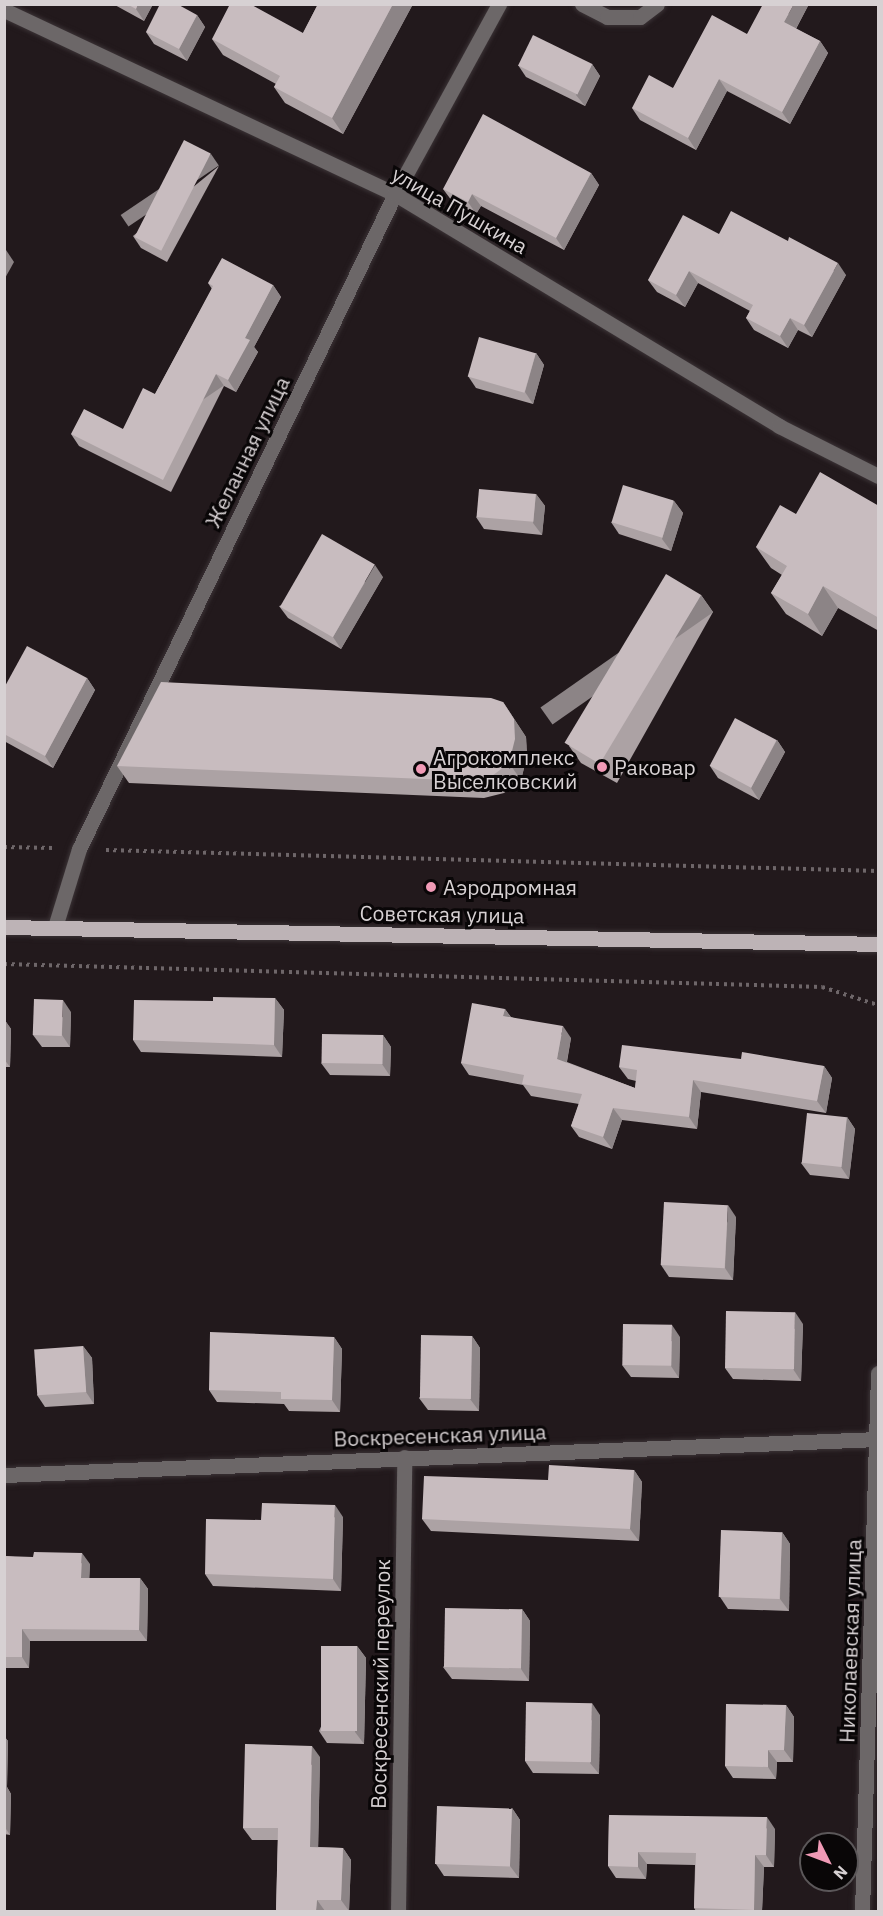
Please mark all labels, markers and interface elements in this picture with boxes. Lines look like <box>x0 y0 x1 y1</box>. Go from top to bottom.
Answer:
street label: улица Пушкина <box>388 161 532 259</box>
street label: Желанная улица <box>200 372 294 532</box>
place label: Агрокомплекс Выселковский <box>433 744 577 794</box>
place label: Раковар <box>614 754 696 780</box>
marker: Раковар <box>595 760 609 774</box>
marker: Агрокомплекс Выселковский <box>414 762 428 776</box>
place label: Аэродромная <box>443 874 577 900</box>
marker: Аэродромная <box>424 880 438 894</box>
street label: Советская улица <box>359 900 525 928</box>
street label: Воскресенская улица <box>333 1419 547 1451</box>
street label: Николаевская улица <box>834 1539 866 1743</box>
street label: Воскресенский переулок <box>365 1559 395 1809</box>
north arrow <box>799 1832 859 1892</box>
text: N <box>830 1862 852 1884</box>

